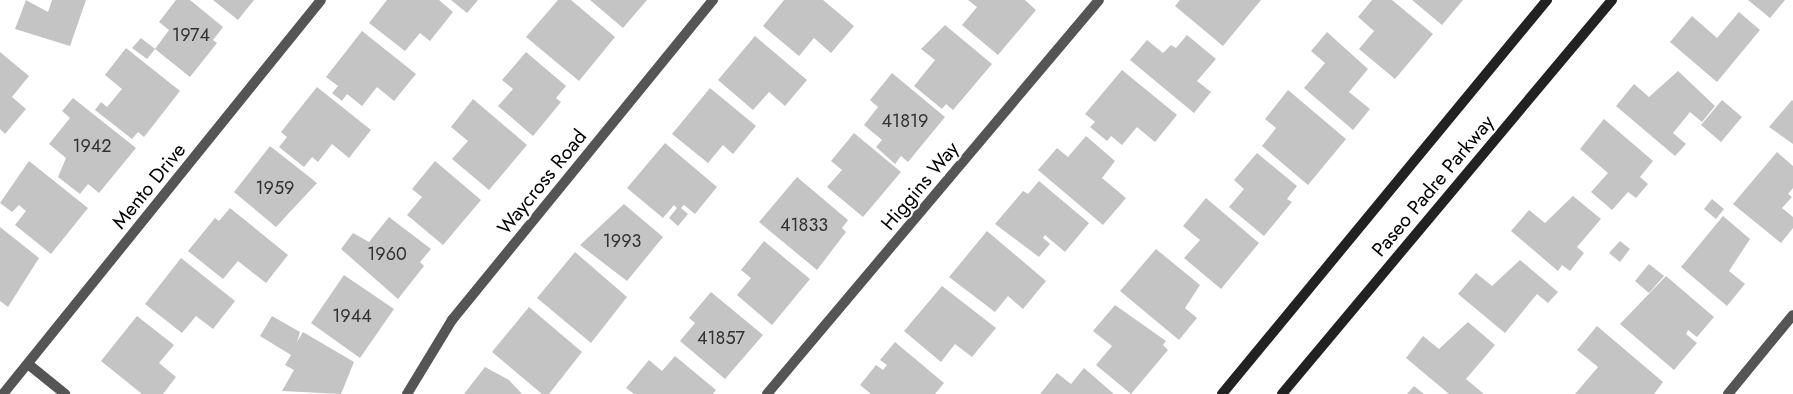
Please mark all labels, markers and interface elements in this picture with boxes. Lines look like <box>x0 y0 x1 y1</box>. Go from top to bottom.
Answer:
house number: 1974 <box>172 24 210 46</box>
house number: 41819 <box>882 110 928 132</box>
street label: Paseo Padre Parkway <box>1367 110 1499 262</box>
street label: Waycross Road <box>492 125 592 239</box>
house number: 1942 <box>72 135 112 157</box>
street label: Higgins Way <box>876 137 964 235</box>
street label: Mento Drive <box>107 138 191 234</box>
house number: 1959 <box>256 177 294 199</box>
house number: 41833 <box>780 214 828 236</box>
house number: 1993 <box>603 230 641 252</box>
house number: 1960 <box>367 243 407 265</box>
house number: 1944 <box>332 305 372 327</box>
house number: 41857 <box>697 327 745 349</box>

